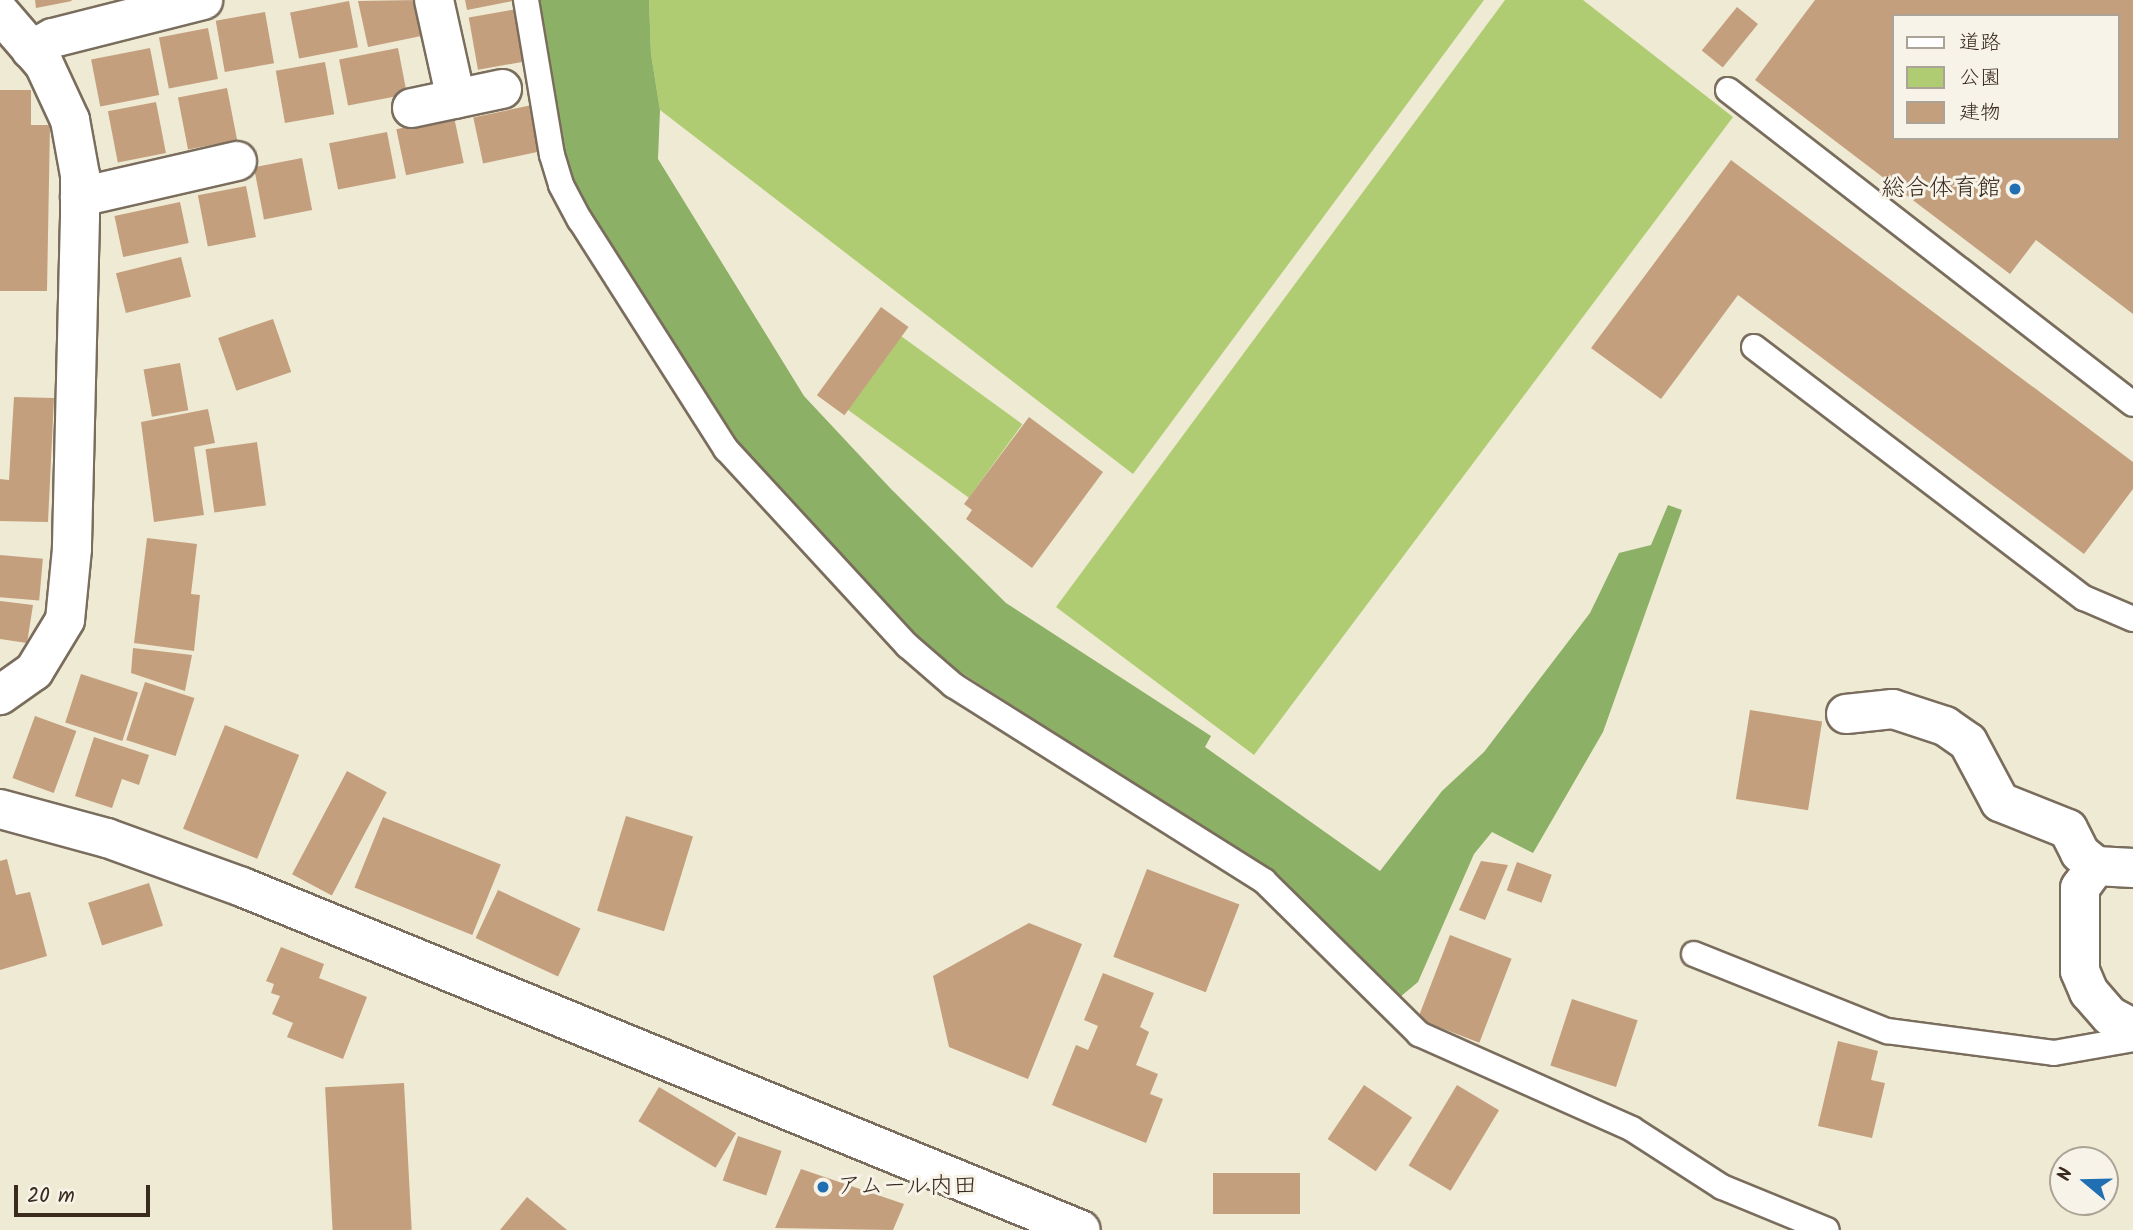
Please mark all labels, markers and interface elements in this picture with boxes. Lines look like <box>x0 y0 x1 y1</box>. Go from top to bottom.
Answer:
legend <box>1892 14 2119 140</box>
text: 道路 <box>1959 27 2001 60</box>
text: 公園 <box>1959 62 2001 95</box>
text: 建物 <box>1959 97 2001 130</box>
place label: 総合体育館 <box>1881 175 2001 203</box>
marker: 総合体育館 <box>2007 181 2023 197</box>
north arrow <box>2049 1146 2119 1216</box>
text: N <box>2050 1164 2082 1185</box>
scale bar <box>18 1170 154 1214</box>
place label: アムール内田 <box>837 1173 980 1201</box>
marker: アムール内田 <box>815 1179 831 1195</box>
text: 20 m <box>27 1180 75 1213</box>

